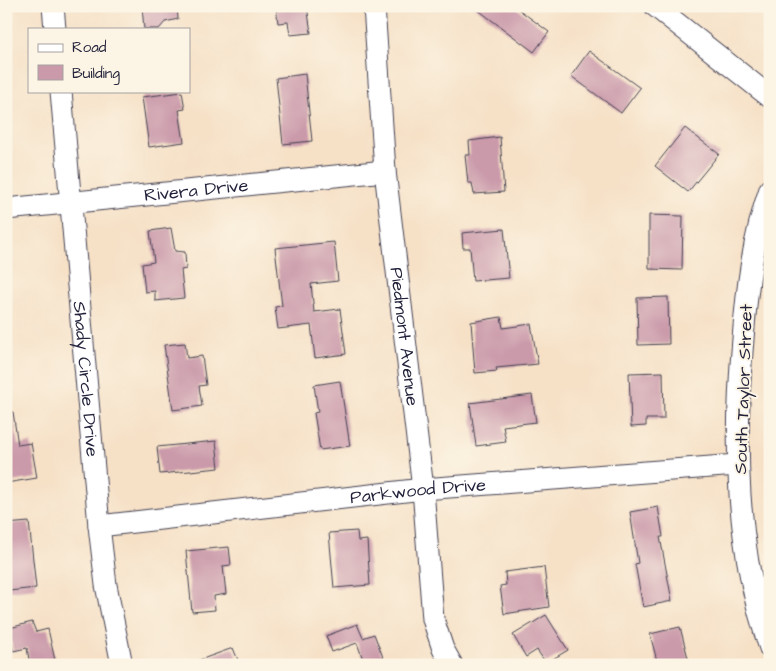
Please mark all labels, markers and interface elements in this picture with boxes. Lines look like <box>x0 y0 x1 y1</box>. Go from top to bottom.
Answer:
legend <box>28 28 190 92</box>
text: Road <box>72 37 107 58</box>
text: Building <box>72 63 120 85</box>
street label: Rivera Drive <box>143 173 250 208</box>
street label: Piedmont Avenue <box>384 266 425 407</box>
street label: Shady Circle Drive <box>66 300 105 458</box>
street label: South Taylor Street <box>728 303 760 474</box>
street label: Parkwood Drive <box>349 472 487 510</box>

